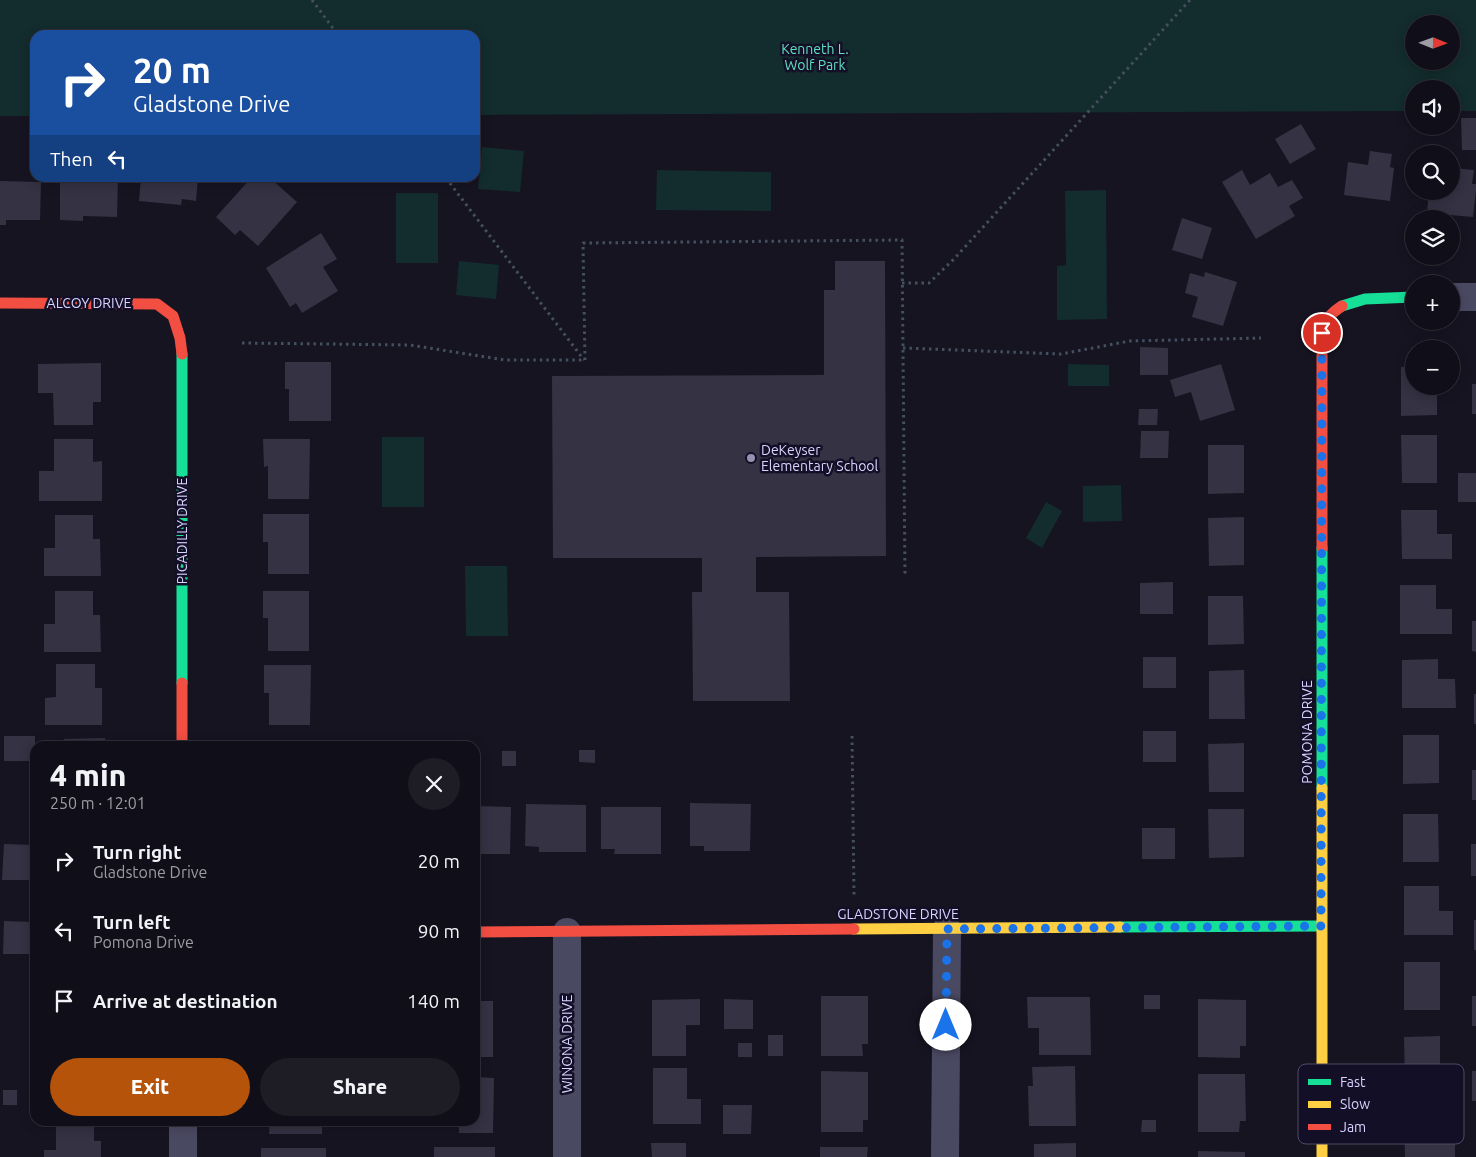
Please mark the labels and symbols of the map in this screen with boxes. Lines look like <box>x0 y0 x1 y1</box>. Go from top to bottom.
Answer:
north arrow <box>1405 15 1460 70</box>
park label: Kenneth L. Wolf Park <box>781 41 849 73</box>
street label: ALCOY DRIVE <box>47 295 132 311</box>
pin <box>1301 312 1343 354</box>
place label: DeKeyser Elementary School <box>761 442 879 474</box>
marker: DeKeyser Elementary School <box>745 452 757 464</box>
street label: PICADILLY DRIVE <box>174 478 190 584</box>
street label: POMONA DRIVE <box>1299 680 1315 784</box>
street label: GLADSTONE DRIVE <box>837 906 959 922</box>
street label: WINONA DRIVE <box>559 995 575 1093</box>
position arrow <box>919 998 971 1050</box>
legend <box>1298 1064 1464 1144</box>
text: Fast <box>1340 1074 1366 1090</box>
text: Slow <box>1340 1096 1370 1112</box>
text: Jam <box>1340 1119 1366 1135</box>

